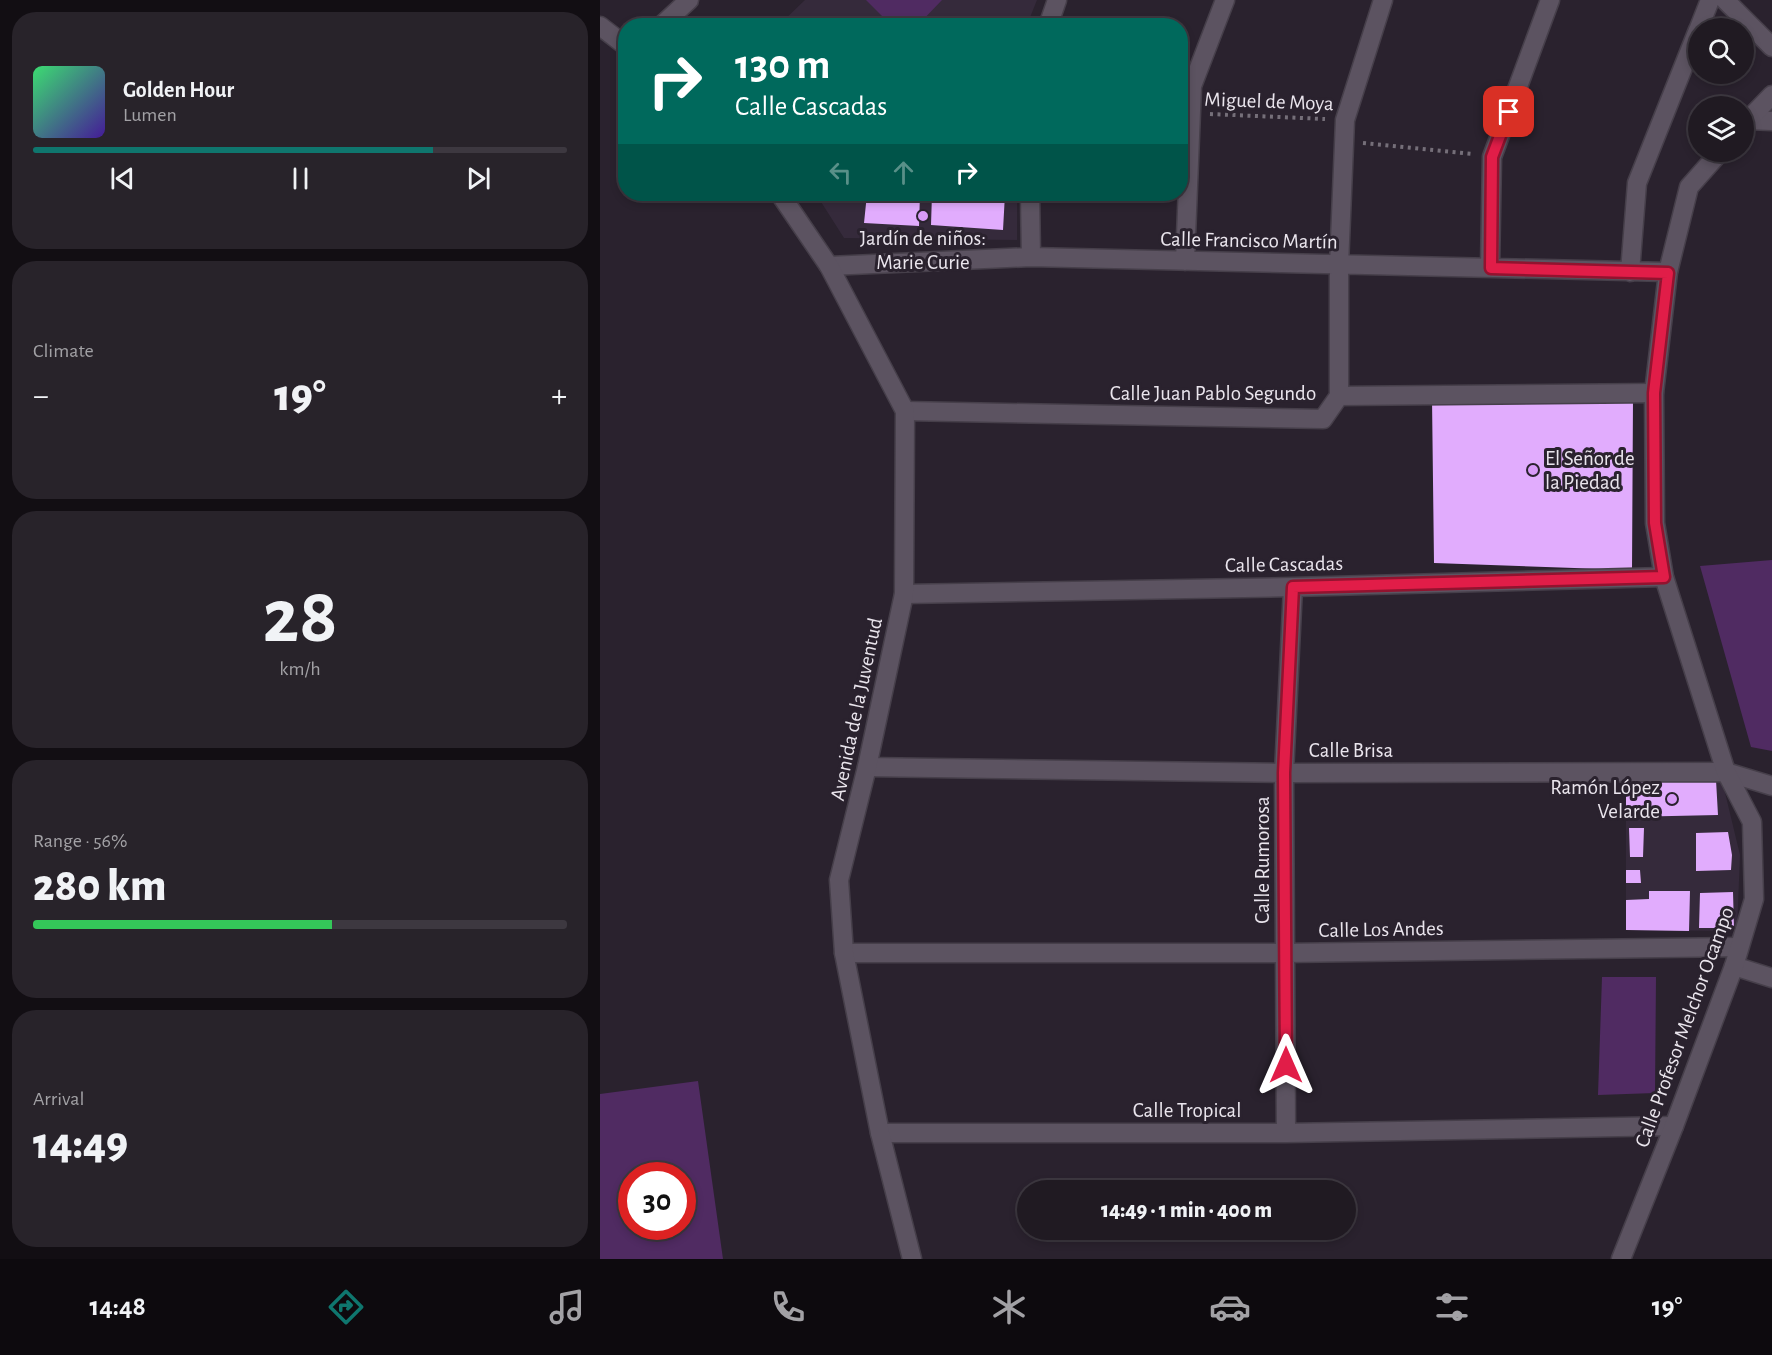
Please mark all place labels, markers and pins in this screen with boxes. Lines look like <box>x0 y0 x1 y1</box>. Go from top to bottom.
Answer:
pin <box>1483 86 1534 137</box>
marker: Jardín de niños: Marie Curie <box>916 209 930 223</box>
place label: Jardín de niños: Marie Curie <box>860 228 986 273</box>
place label: El Señor de la Piedad <box>1545 448 1635 493</box>
marker: El Señor de la Piedad <box>1526 463 1540 477</box>
place label: Ramón López Velarde <box>1550 777 1660 822</box>
marker: Ramón López Velarde <box>1665 792 1679 806</box>

